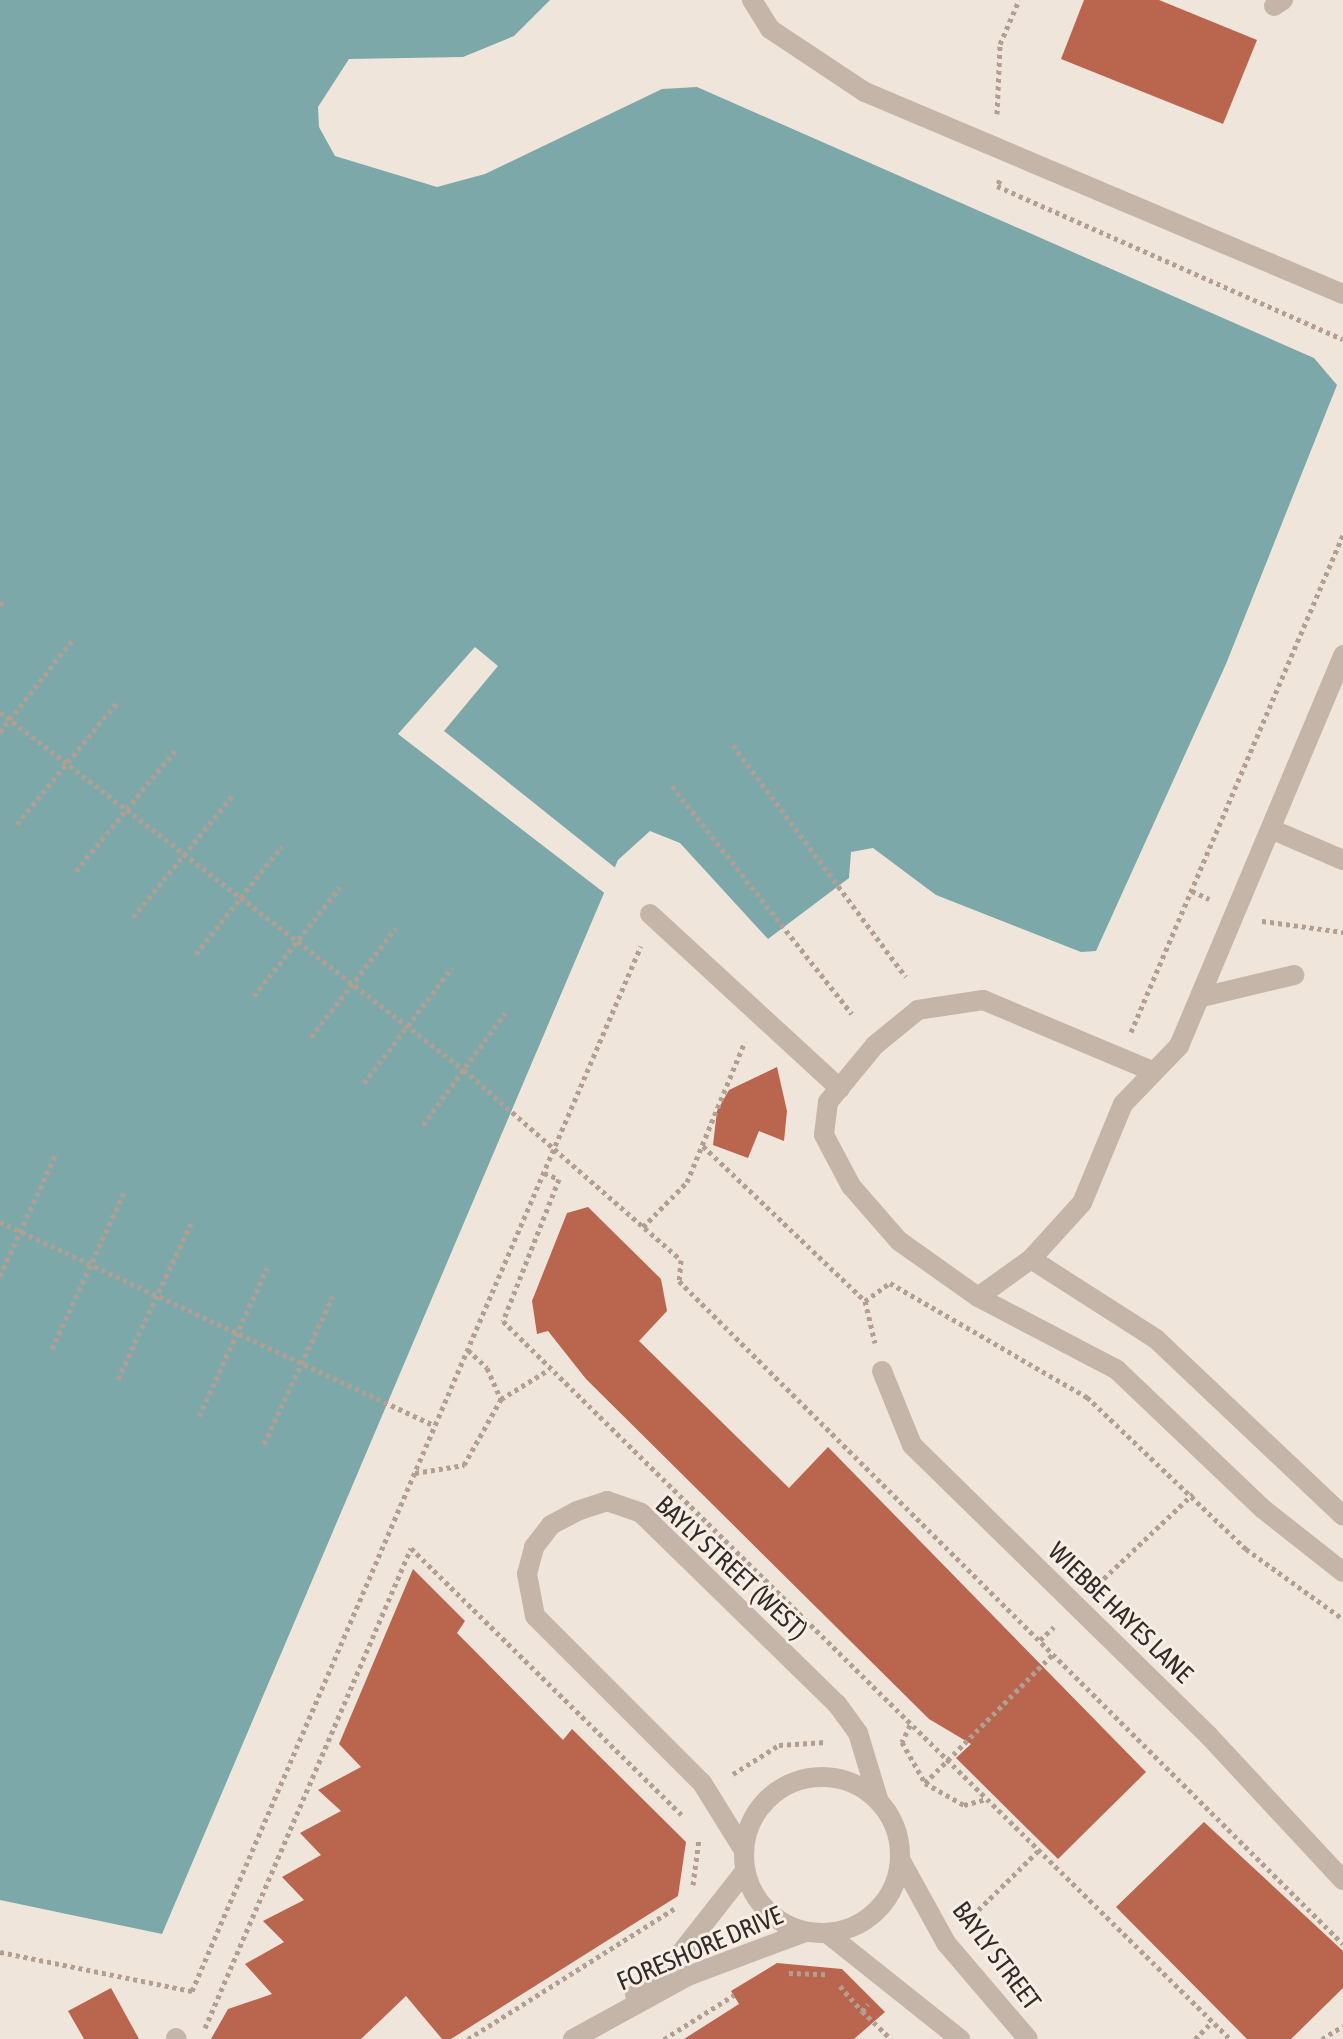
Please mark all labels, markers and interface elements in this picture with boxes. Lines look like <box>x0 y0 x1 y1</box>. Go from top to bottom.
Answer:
street label: BAYLY STREET (WEST) <box>649 1490 813 1646</box>
street label: WIEBBE HAYES LANE <box>1041 1536 1199 1690</box>
street label: BAYLY STREET <box>945 1896 1047 2016</box>
street label: FORESHORE DRIVE <box>613 1900 787 1998</box>

